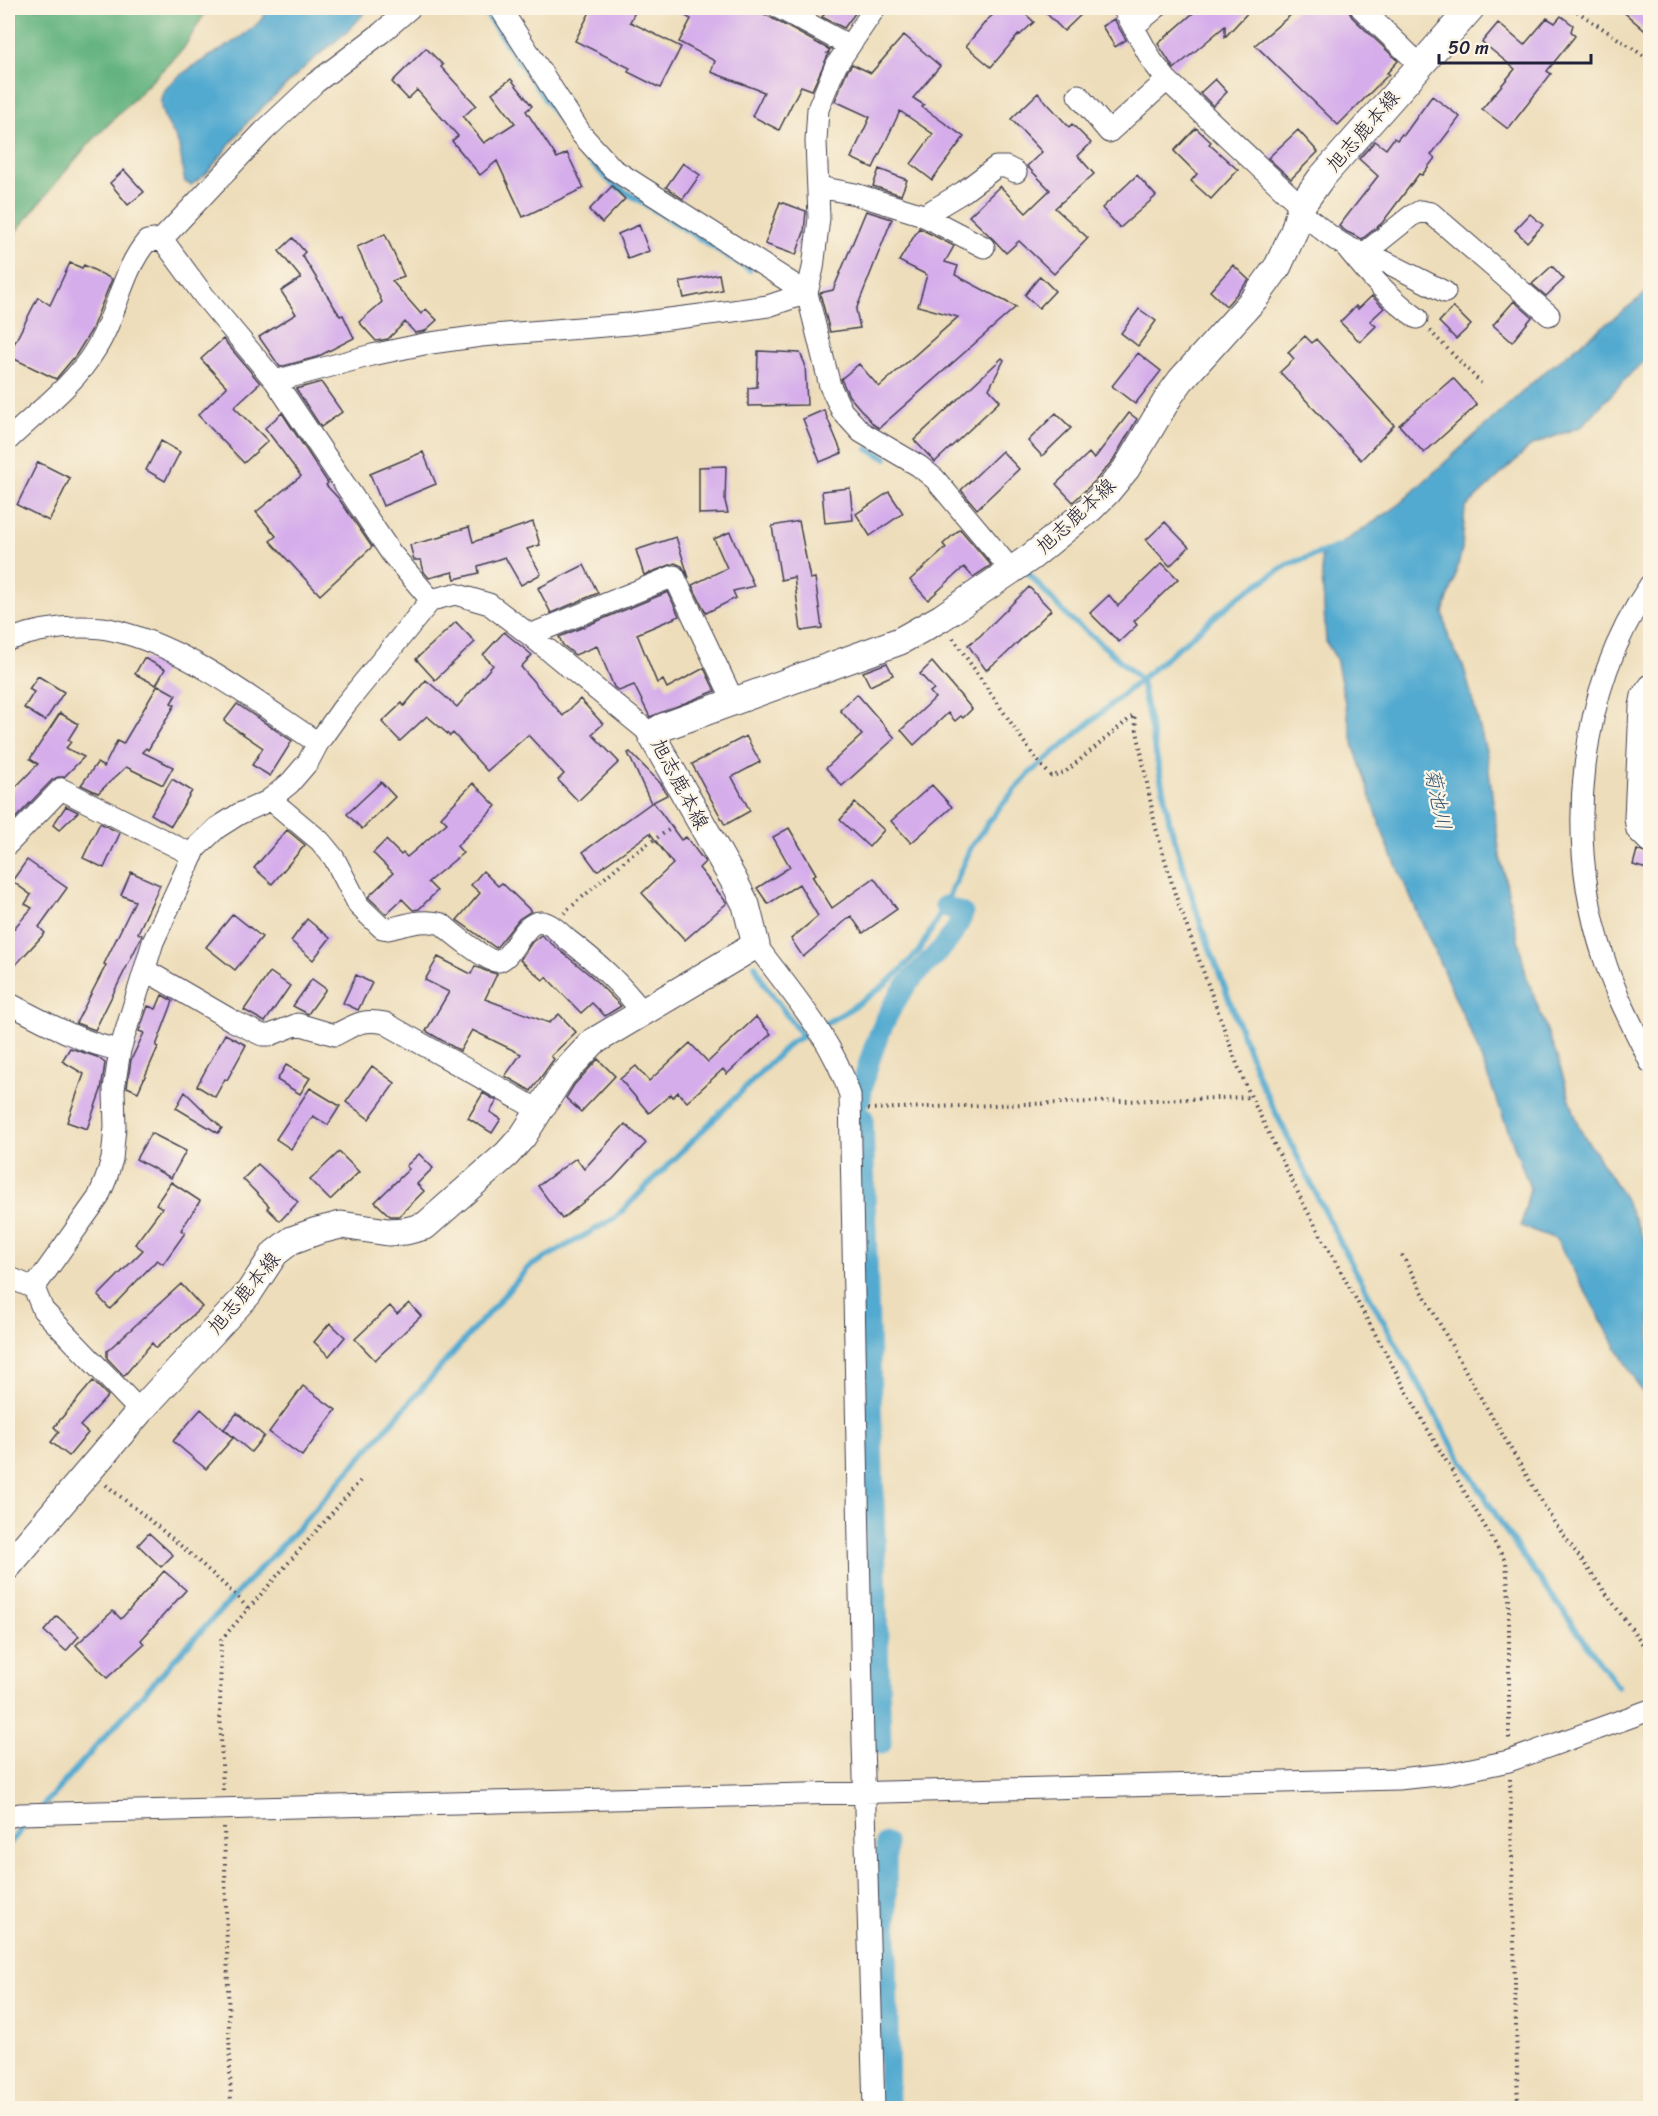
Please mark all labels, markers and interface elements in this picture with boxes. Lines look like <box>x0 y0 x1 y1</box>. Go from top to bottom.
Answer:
scale bar <box>1439 27 1590 65</box>
text: 50 m <box>1448 32 1489 64</box>
street label: 旭志鹿本線 <box>1317 82 1409 180</box>
street label: 旭志鹿本線 <box>1027 469 1125 563</box>
street label: 旭志鹿本線 <box>641 732 719 836</box>
water label: 菊池川 <box>1413 764 1463 834</box>
street label: 旭志鹿本線 <box>198 1243 290 1343</box>

